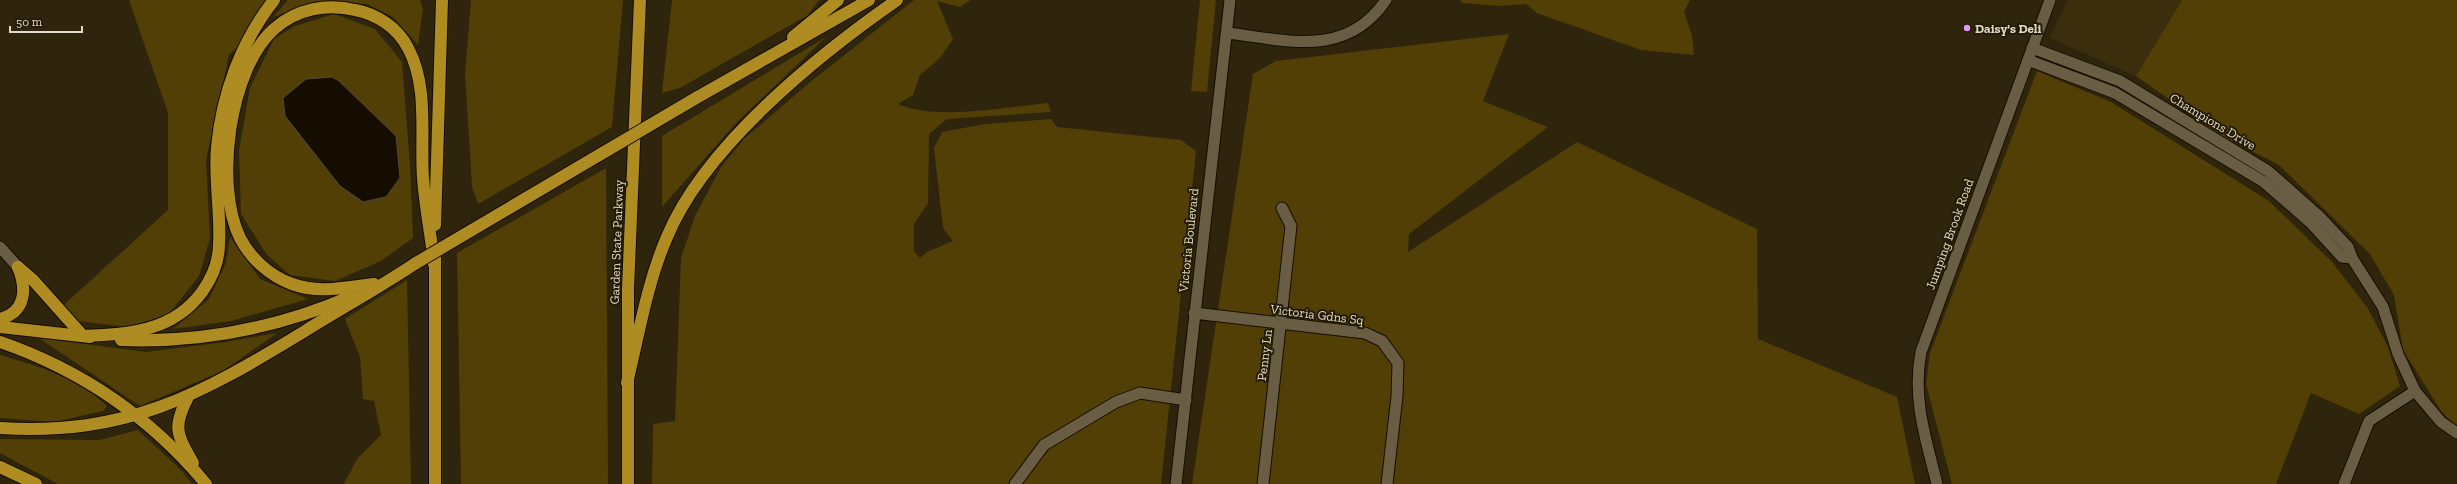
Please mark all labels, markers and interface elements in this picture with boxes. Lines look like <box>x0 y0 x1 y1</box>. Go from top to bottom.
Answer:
scale bar <box>10 8 82 34</box>
text: 50 m <box>16 15 43 29</box>
place label: Daisy's Deli <box>1975 21 2041 36</box>
marker: Daisy's Deli <box>1962 23 1972 33</box>
street label: Champions Drive <box>2167 90 2258 153</box>
street label: Jumping Brook Road <box>1922 177 1976 292</box>
street label: Garden State Parkway <box>607 179 626 305</box>
street label: Victoria Boulevard <box>1175 187 1201 294</box>
street label: Victoria Gdns Sq <box>1269 301 1364 328</box>
street label: Penny Ln <box>1254 328 1275 382</box>

